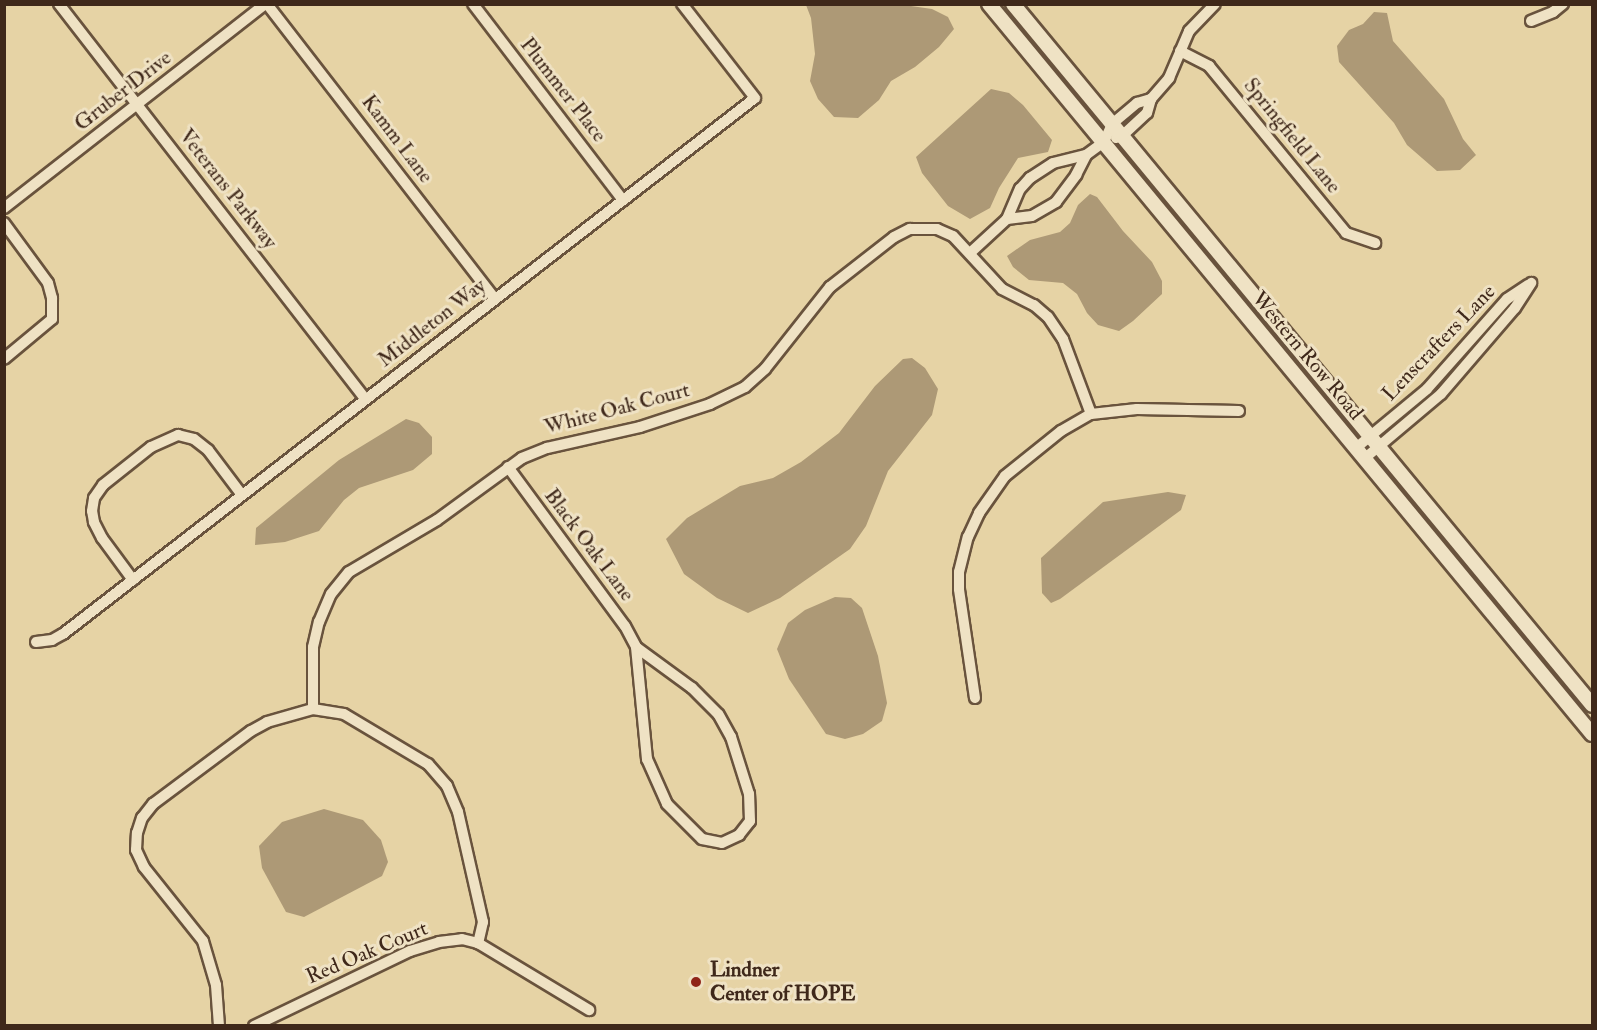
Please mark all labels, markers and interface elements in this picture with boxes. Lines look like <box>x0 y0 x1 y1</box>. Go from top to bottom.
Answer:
street label: Plummer Place <box>514 33 612 147</box>
street label: Gruber Drive <box>70 45 176 137</box>
street label: Springfield Lane <box>1238 73 1346 199</box>
street label: Kamm Lane <box>356 90 438 188</box>
street label: Veterans Parkway <box>173 124 283 254</box>
street label: Middleton Way <box>373 273 491 373</box>
street label: Lenscrafters Lane <box>1377 279 1501 407</box>
street label: Western Row Road <box>1246 287 1368 425</box>
street label: White Oak Court <box>542 378 692 440</box>
street label: Black Oak Lane <box>539 484 639 606</box>
street label: Red Oak Court <box>302 916 432 990</box>
place label: Lindner Center of HOPE <box>710 957 855 1007</box>
marker: Lindner Center of HOPE <box>687 973 705 991</box>

